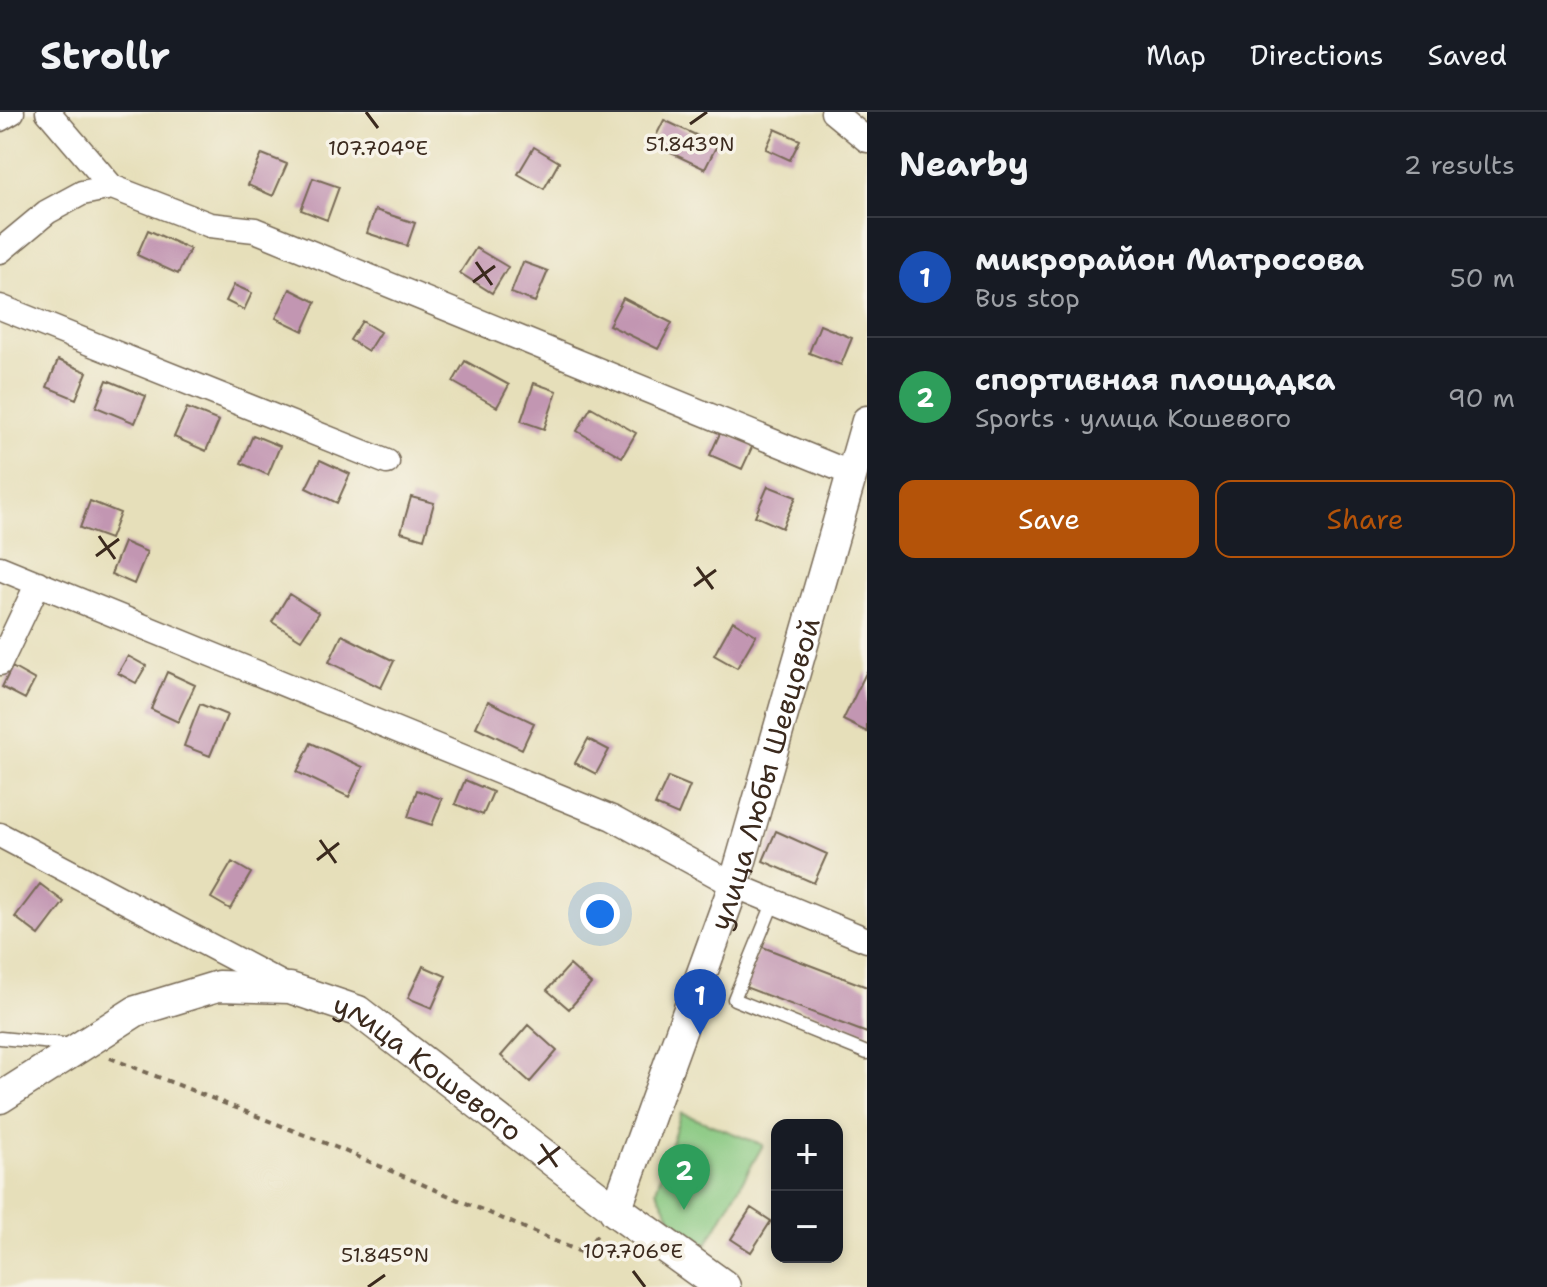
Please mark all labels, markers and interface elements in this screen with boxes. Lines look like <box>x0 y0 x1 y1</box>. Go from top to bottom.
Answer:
text: Strollr <box>40 30 170 81</box>
text: Map <box>1146 36 1206 74</box>
text: Directions <box>1250 36 1384 74</box>
text: Saved <box>1428 36 1507 74</box>
text: 51.843°N <box>646 131 734 157</box>
text: 107.704°E <box>328 135 428 161</box>
text: Nearby <box>899 141 1029 187</box>
text: 2 results <box>1403 147 1515 182</box>
text: микрорайон Матросова <box>975 239 1364 280</box>
text: 1 <box>919 260 931 295</box>
text: 50 m <box>1450 260 1515 295</box>
text: Bus stop <box>975 280 1080 315</box>
text: спортивная площадка <box>975 359 1336 400</box>
text: 2 <box>916 380 934 415</box>
text: 90 m <box>1448 380 1515 415</box>
text: Sports · улица Кошевого <box>975 400 1291 435</box>
button: Save <box>899 480 1199 558</box>
button: Share <box>1215 480 1515 558</box>
street label: улица Любы Шевцовой <box>700 613 829 935</box>
your location <box>580 894 620 934</box>
pin: 1 <box>674 969 726 1035</box>
street label: улица Кошевого <box>328 985 530 1150</box>
map controls <box>771 1119 843 1263</box>
button: + <box>771 1119 843 1191</box>
pin: 2 <box>658 1144 710 1210</box>
button: − <box>771 1191 843 1263</box>
text: 107.706°E <box>583 1238 683 1264</box>
text: 51.845°N <box>341 1242 429 1268</box>

